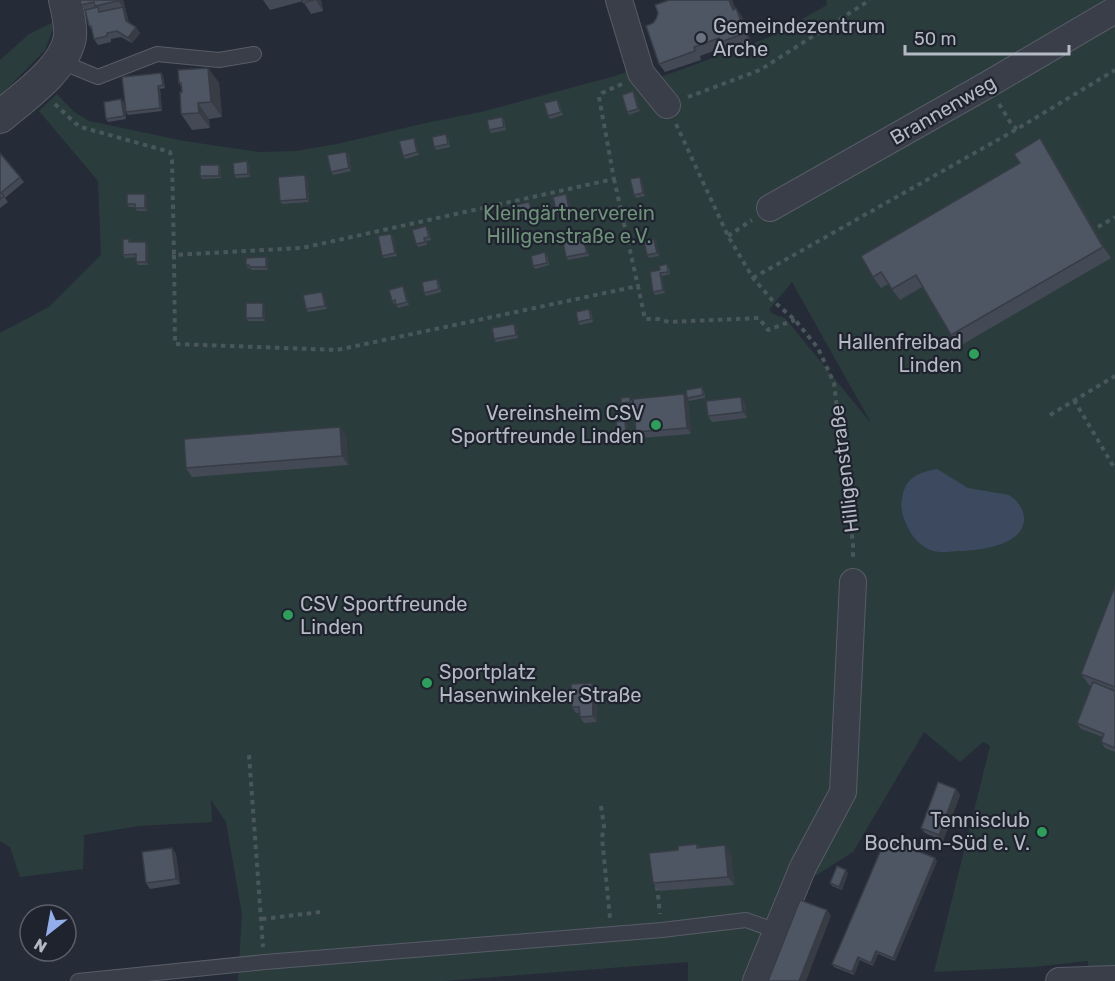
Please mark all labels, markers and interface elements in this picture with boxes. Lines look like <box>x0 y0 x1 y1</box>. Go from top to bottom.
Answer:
place label: Gemeindezentrum Arche <box>713 14 885 61</box>
scale bar <box>905 18 1068 56</box>
text: 50 m <box>914 28 957 50</box>
marker: Gemeindezentrum Arche <box>694 31 708 45</box>
street label: Brannenweg <box>886 70 1000 150</box>
park label: Kleingärtnerverein Hilligenstraße e.V. <box>483 201 655 248</box>
place label: Hallenfreibad Linden <box>838 330 962 377</box>
marker: Hallenfreibad Linden <box>967 347 981 361</box>
place label: Vereinsheim CSV Sportfreunde Linden <box>451 401 644 448</box>
street label: Hilligenstraße <box>824 404 864 534</box>
marker: Vereinsheim CSV Sportfreunde Linden <box>649 418 663 432</box>
place label: CSV Sportfreunde Linden <box>300 592 468 639</box>
marker: CSV Sportfreunde Linden <box>281 608 295 622</box>
place label: Sportplatz Hasenwinkeler Straße <box>439 660 642 707</box>
marker: Sportplatz Hasenwinkeler Straße <box>420 676 434 690</box>
place label: Tennisclub Bochum-Süd e. V. <box>864 808 1030 855</box>
marker: Tennisclub Bochum-Süd e. V. <box>1035 825 1049 839</box>
north arrow <box>18 903 78 963</box>
text: N <box>31 934 50 957</box>

